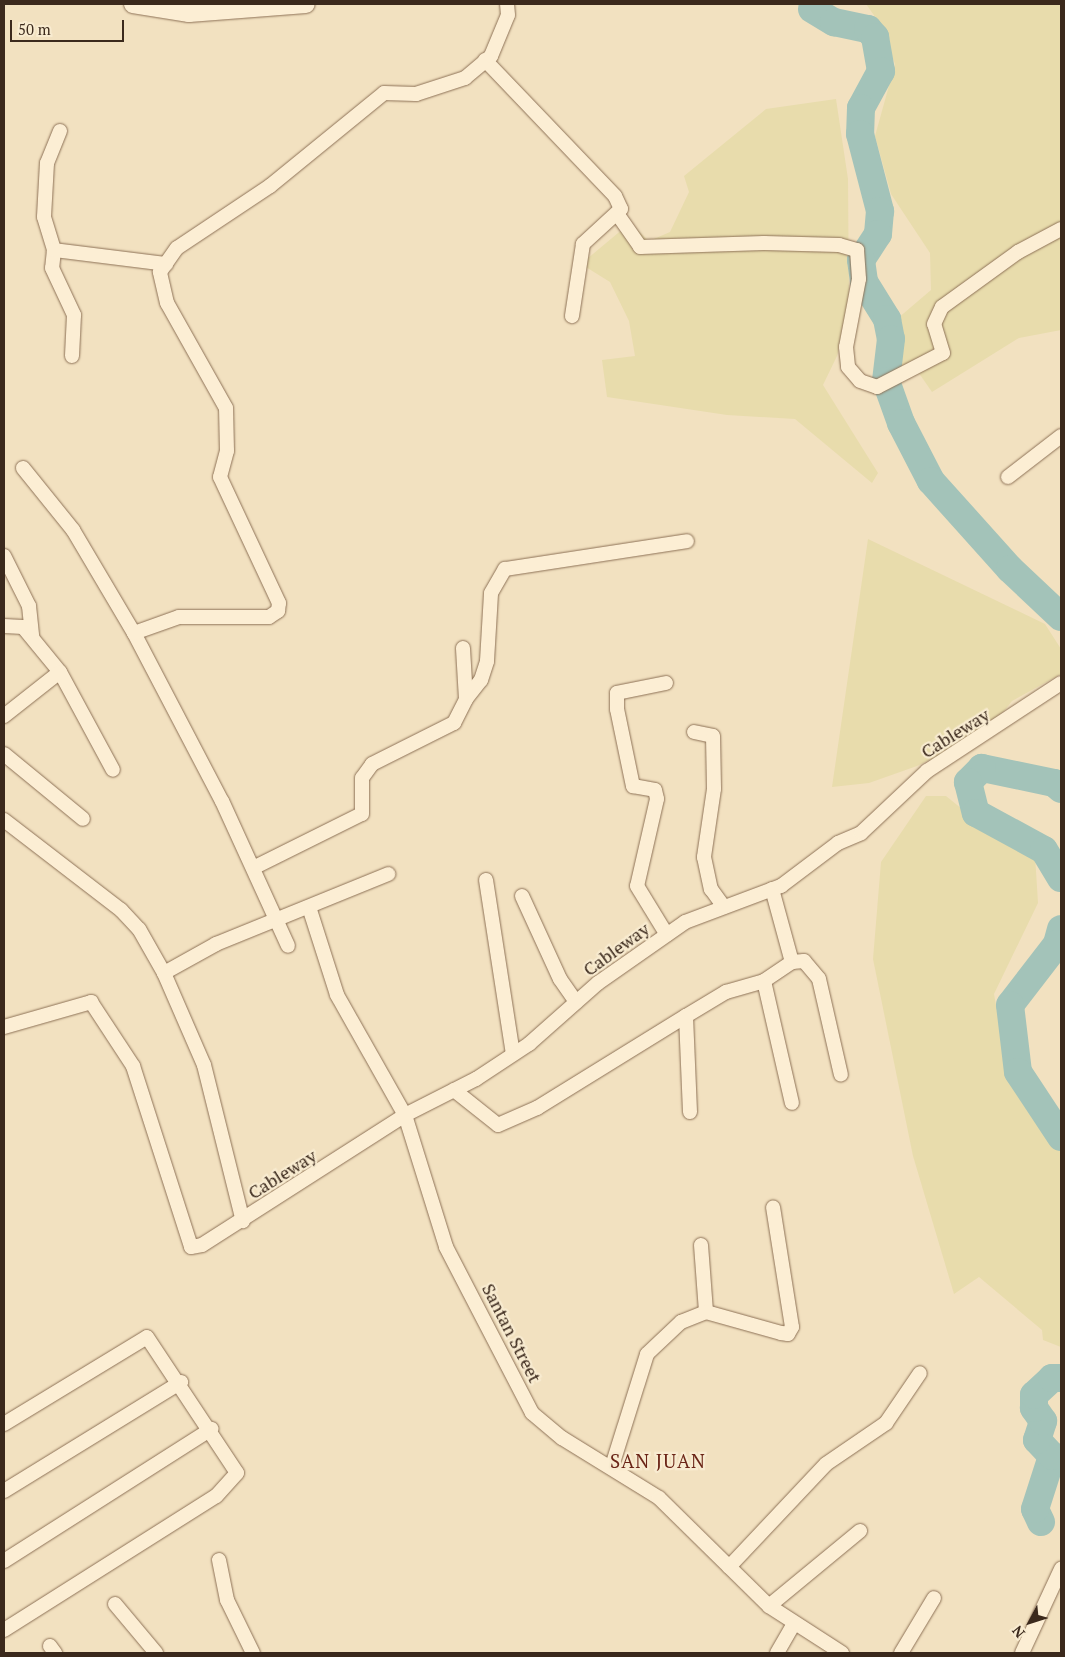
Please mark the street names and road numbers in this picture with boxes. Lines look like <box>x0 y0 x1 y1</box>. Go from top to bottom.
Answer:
street label: Cableway <box>917 704 993 762</box>
street label: Cableway <box>579 918 653 980</box>
street label: Cableway <box>244 1145 320 1203</box>
street label: Santan Street <box>478 1280 546 1386</box>

